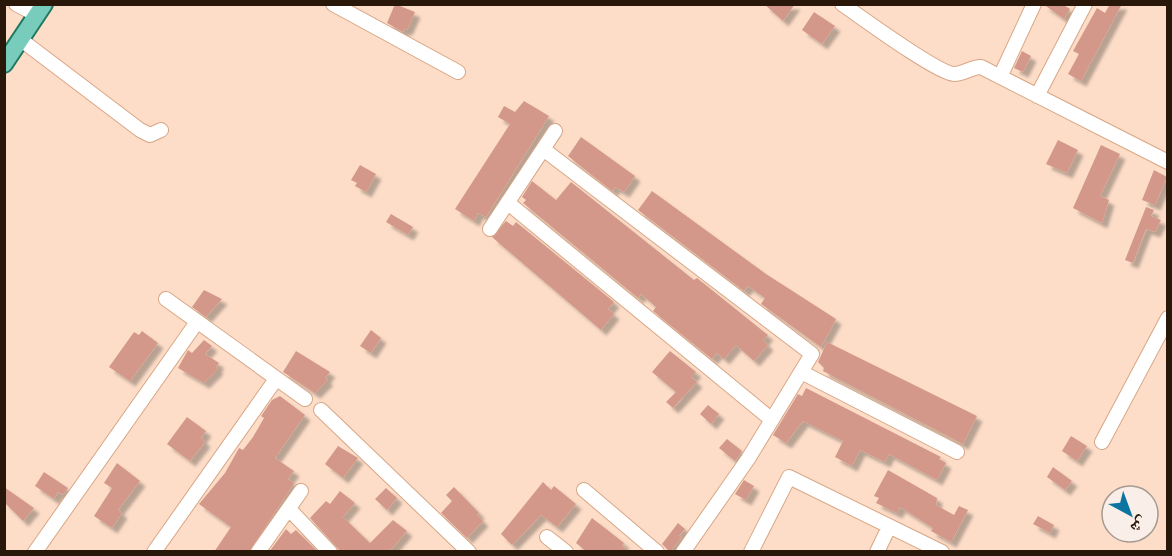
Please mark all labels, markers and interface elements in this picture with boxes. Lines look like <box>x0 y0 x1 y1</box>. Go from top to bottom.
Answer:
north arrow <box>1100 484 1160 544</box>
text: ش <box>1126 511 1153 538</box>

